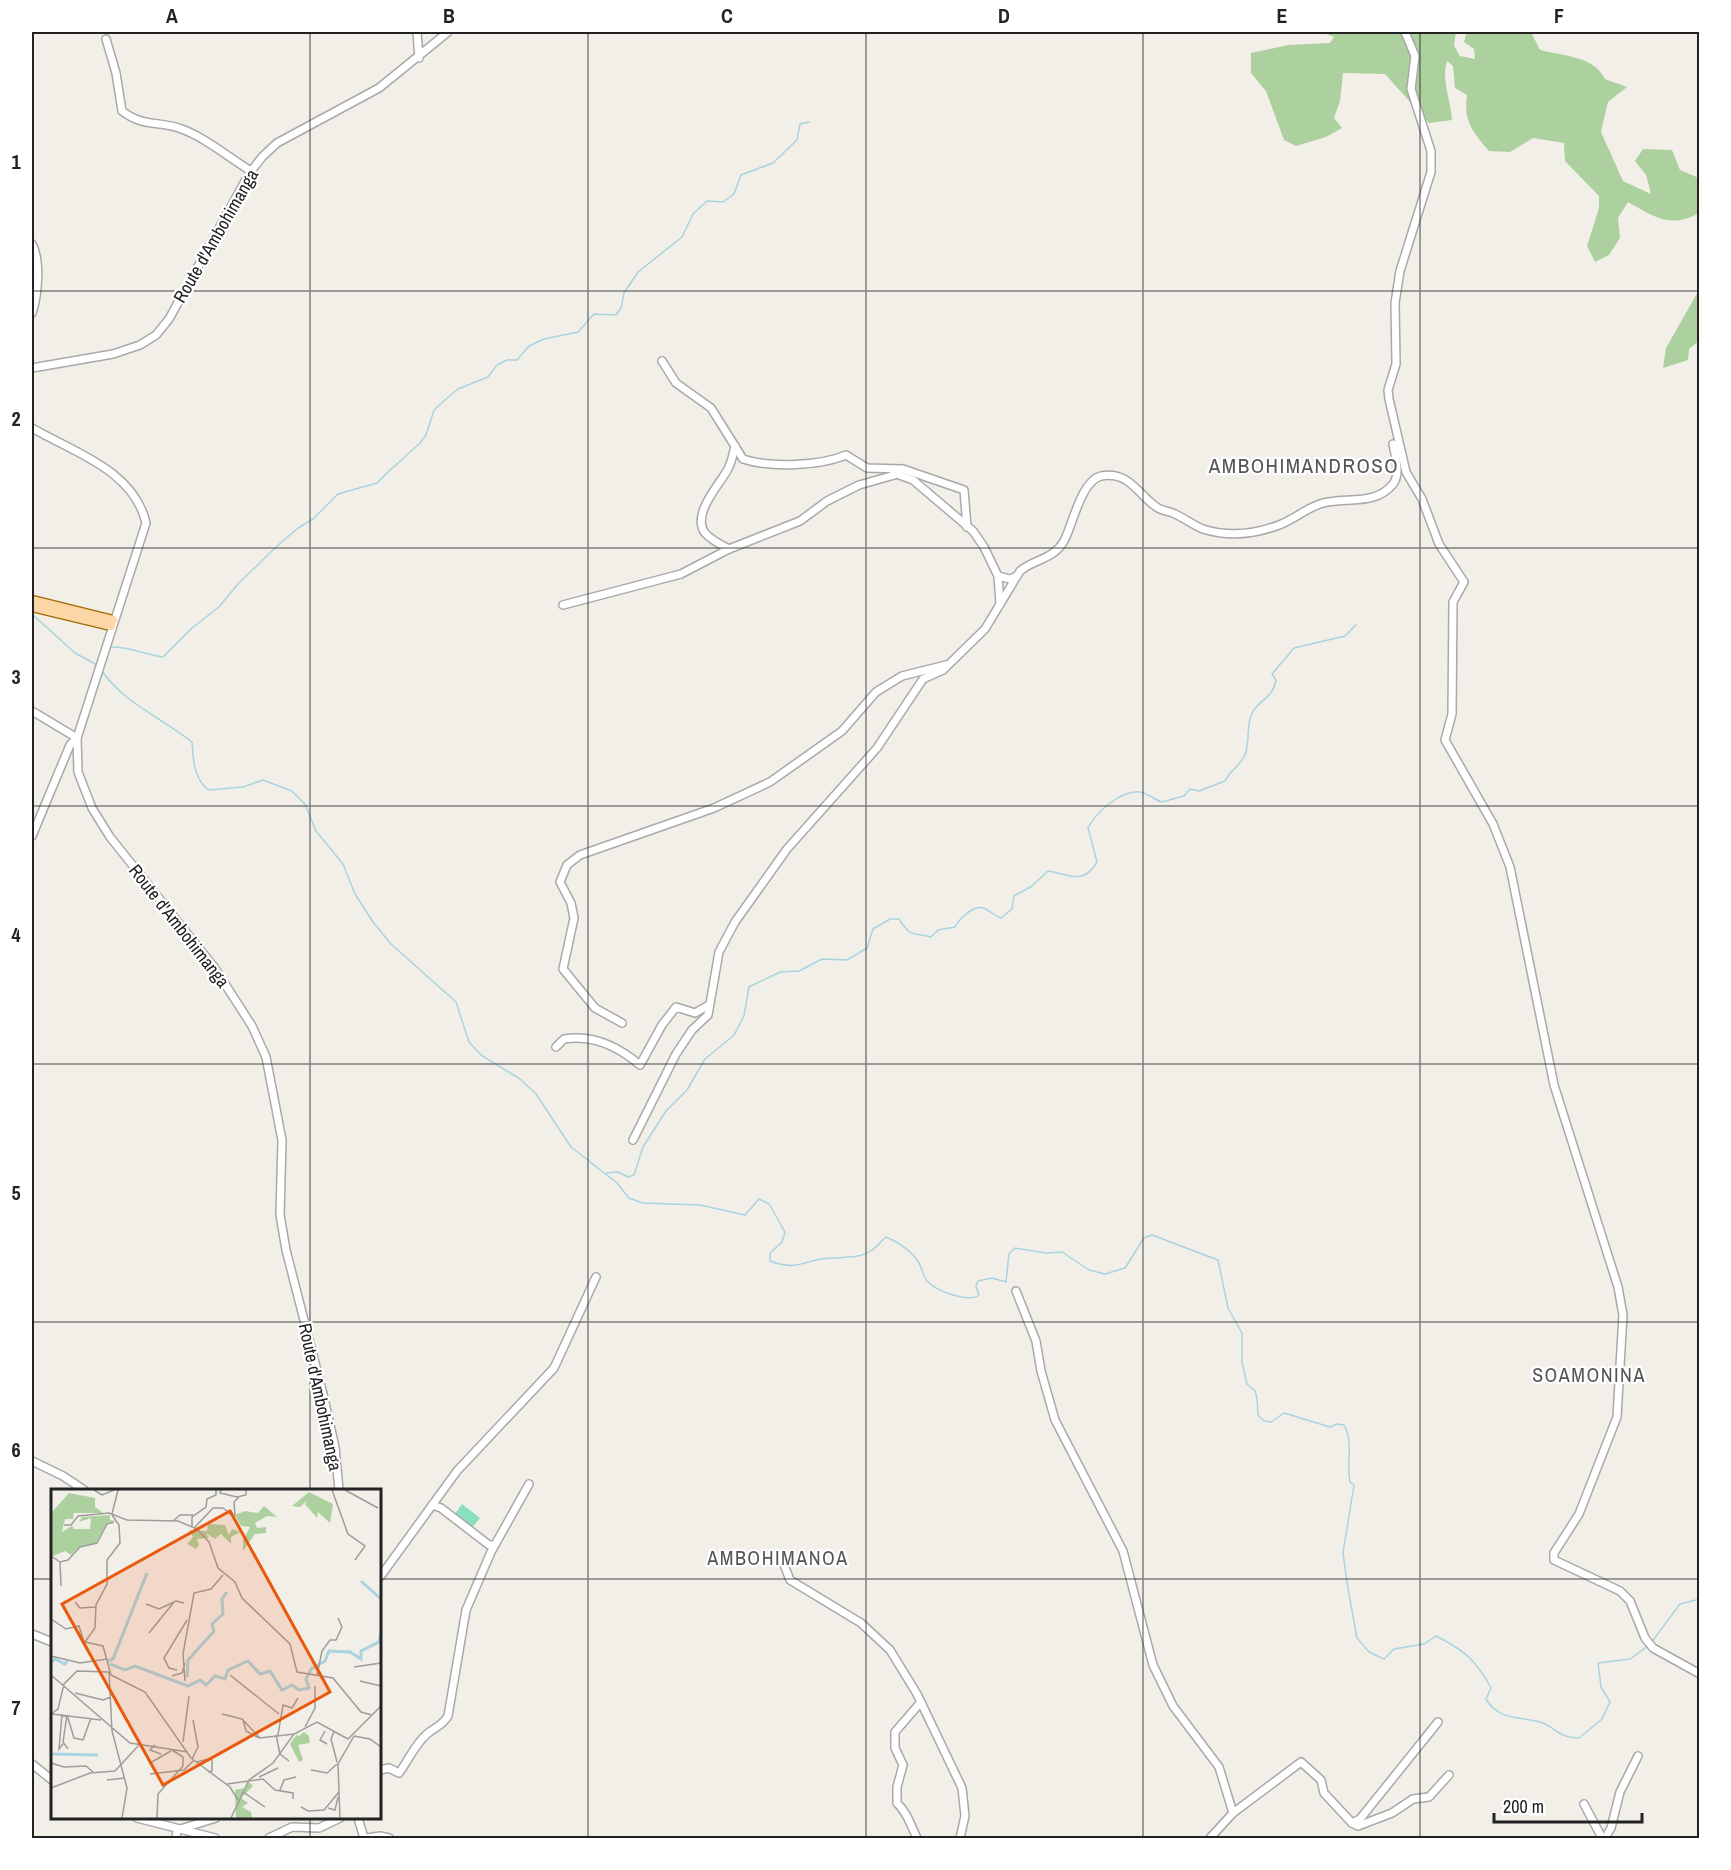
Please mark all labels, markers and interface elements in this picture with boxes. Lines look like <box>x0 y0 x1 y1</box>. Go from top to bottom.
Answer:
text: A <box>166 2 178 29</box>
text: B <box>443 2 455 29</box>
text: C <box>721 2 733 29</box>
text: D <box>998 2 1010 29</box>
text: E <box>1277 2 1288 29</box>
text: F <box>1554 2 1564 29</box>
text: 1 <box>11 148 21 175</box>
street label: Route d'Ambohimanga <box>167 164 264 307</box>
text: 2 <box>11 405 21 432</box>
district label: AMBOHIMANDROSO <box>1208 451 1399 480</box>
text: 3 <box>11 663 21 690</box>
street label: Route d'Ambohimanga <box>123 859 236 993</box>
text: 4 <box>11 921 21 948</box>
text: 5 <box>11 1179 21 1206</box>
street label: Route d'Ambohimanga <box>293 1321 348 1473</box>
district label: SOAMONINA <box>1532 1361 1646 1388</box>
text: 6 <box>11 1436 21 1463</box>
inset map <box>51 1489 381 1819</box>
district label: AMBOHIMANOA <box>706 1544 849 1571</box>
text: 7 <box>11 1694 21 1721</box>
scale bar <box>1494 1786 1642 1824</box>
text: 200 m <box>1503 1794 1544 1819</box>

